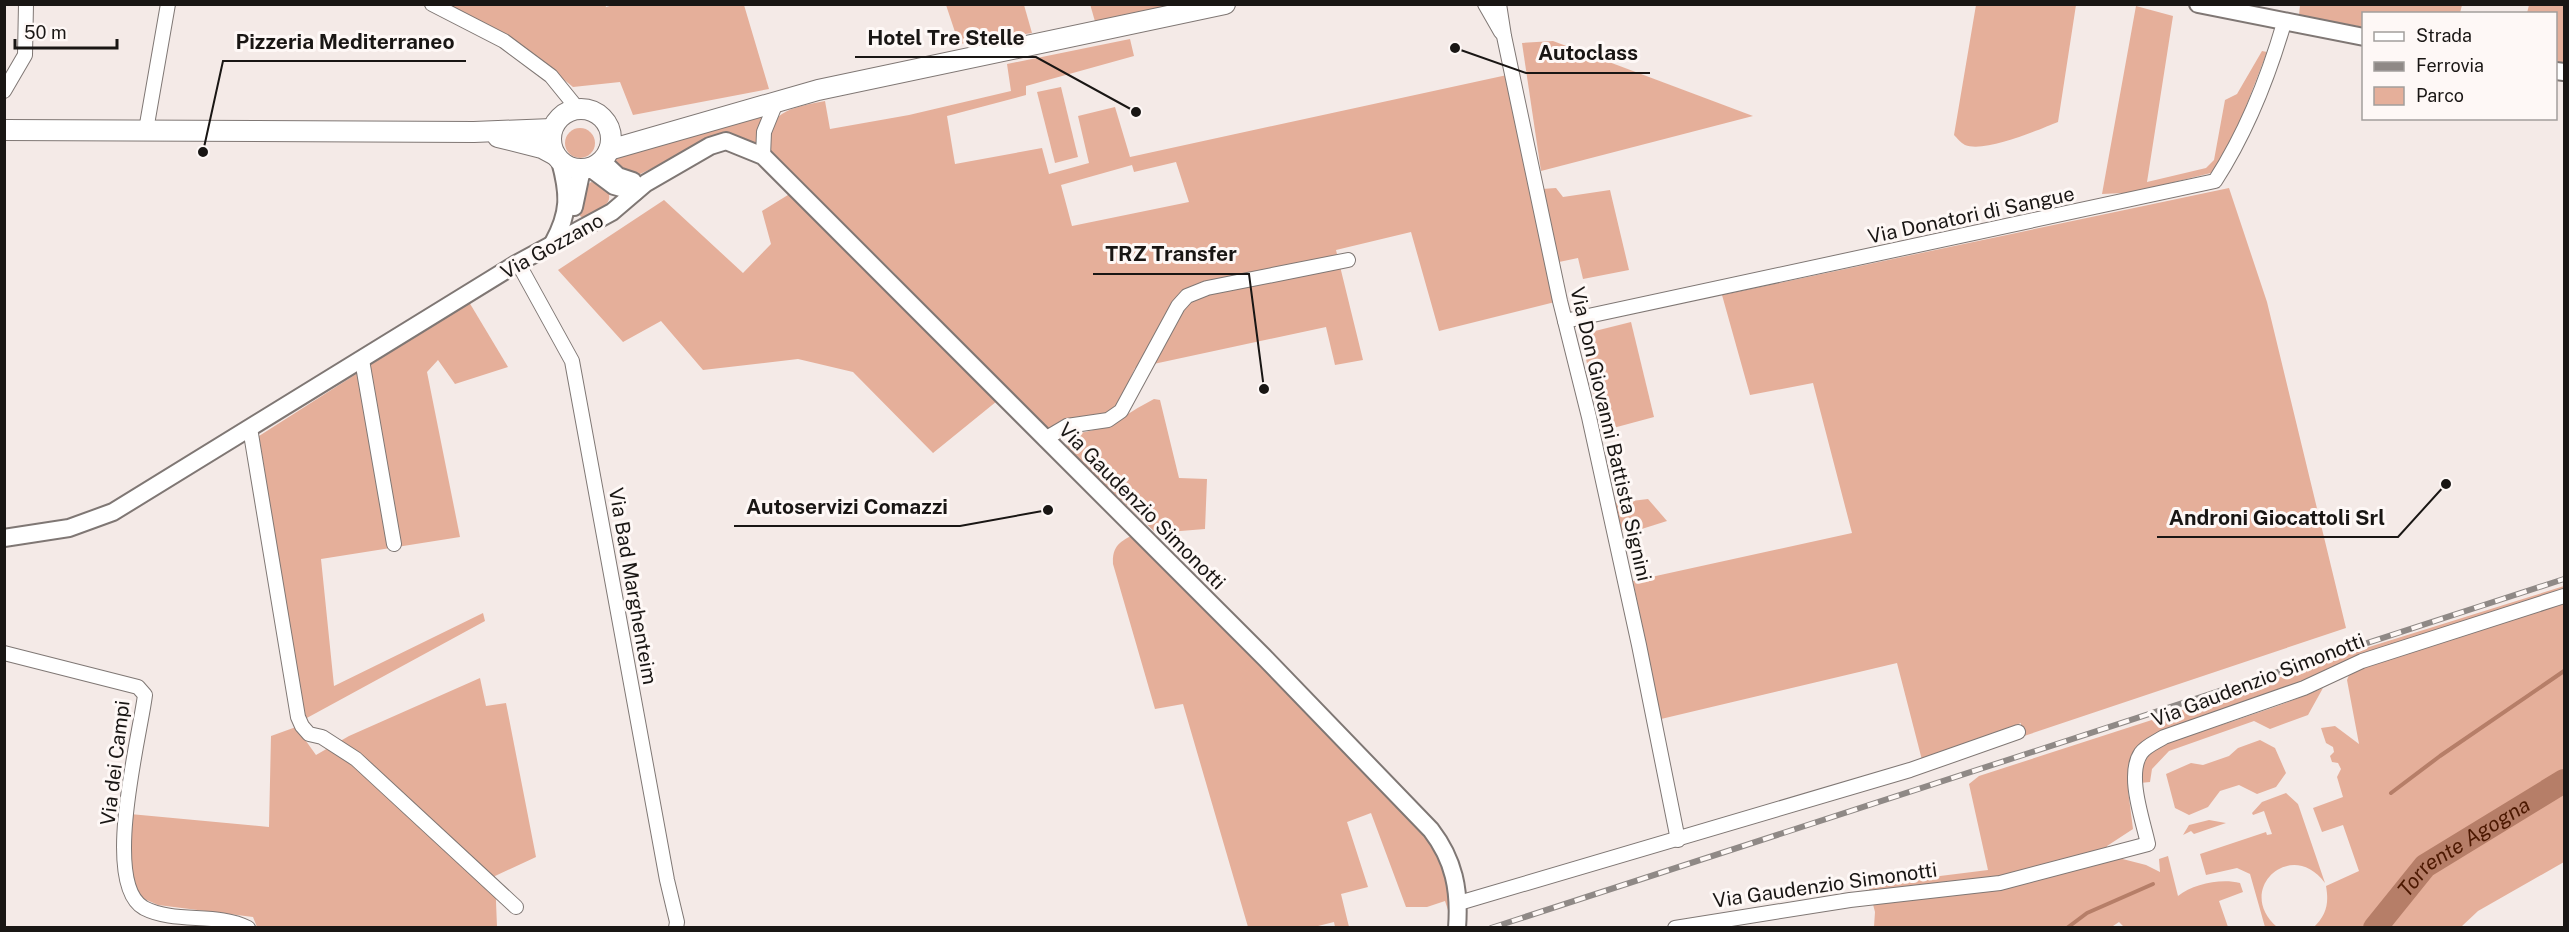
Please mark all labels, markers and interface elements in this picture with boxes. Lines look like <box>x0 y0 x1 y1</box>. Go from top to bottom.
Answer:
scale bar <box>15 12 117 50</box>
legend <box>2362 12 2557 120</box>
callout: Hotel Tre Stelle <box>855 18 1036 57</box>
text: 50 m <box>24 22 67 43</box>
callout: Pizzeria Mediterraneo <box>223 22 466 61</box>
text: Hotel Tre Stelle <box>867 25 1025 50</box>
text: Strada <box>2416 25 2472 46</box>
text: Pizzeria Mediterraneo <box>236 29 454 54</box>
callout: Autoclass <box>1526 34 1650 73</box>
text: Autoclass <box>1538 40 1638 65</box>
text: Ferrovia <box>2416 55 2484 76</box>
text: Parco <box>2416 85 2464 106</box>
street label: Via Donatori di Sangue <box>1865 181 2077 249</box>
street label: Via Gozzano <box>497 208 607 284</box>
callout: TRZ Transfer <box>1093 235 1249 274</box>
text: TRZ Transfer <box>1105 241 1237 266</box>
street label: Via Don Giovanni Battista Signini <box>1565 284 1657 584</box>
street label: Via Gaudenzio Simonotti <box>1054 418 1230 594</box>
street label: Via Bad Marghenteim <box>604 486 662 686</box>
callout: Autoservizi Comazzi <box>734 487 960 526</box>
text: Autoservizi Comazzi <box>746 494 948 519</box>
callout: Androni Giocattoli Srl <box>2157 498 2398 537</box>
text: Androni Giocattoli Srl <box>2169 505 2385 530</box>
street label: Via Gaudenzio Simonotti <box>2148 628 2368 732</box>
street label: Via dei Campi <box>95 699 135 827</box>
water label: Torrente Agogna <box>2392 792 2534 902</box>
street label: Via Gaudenzio Simonotti <box>1711 857 1939 913</box>

